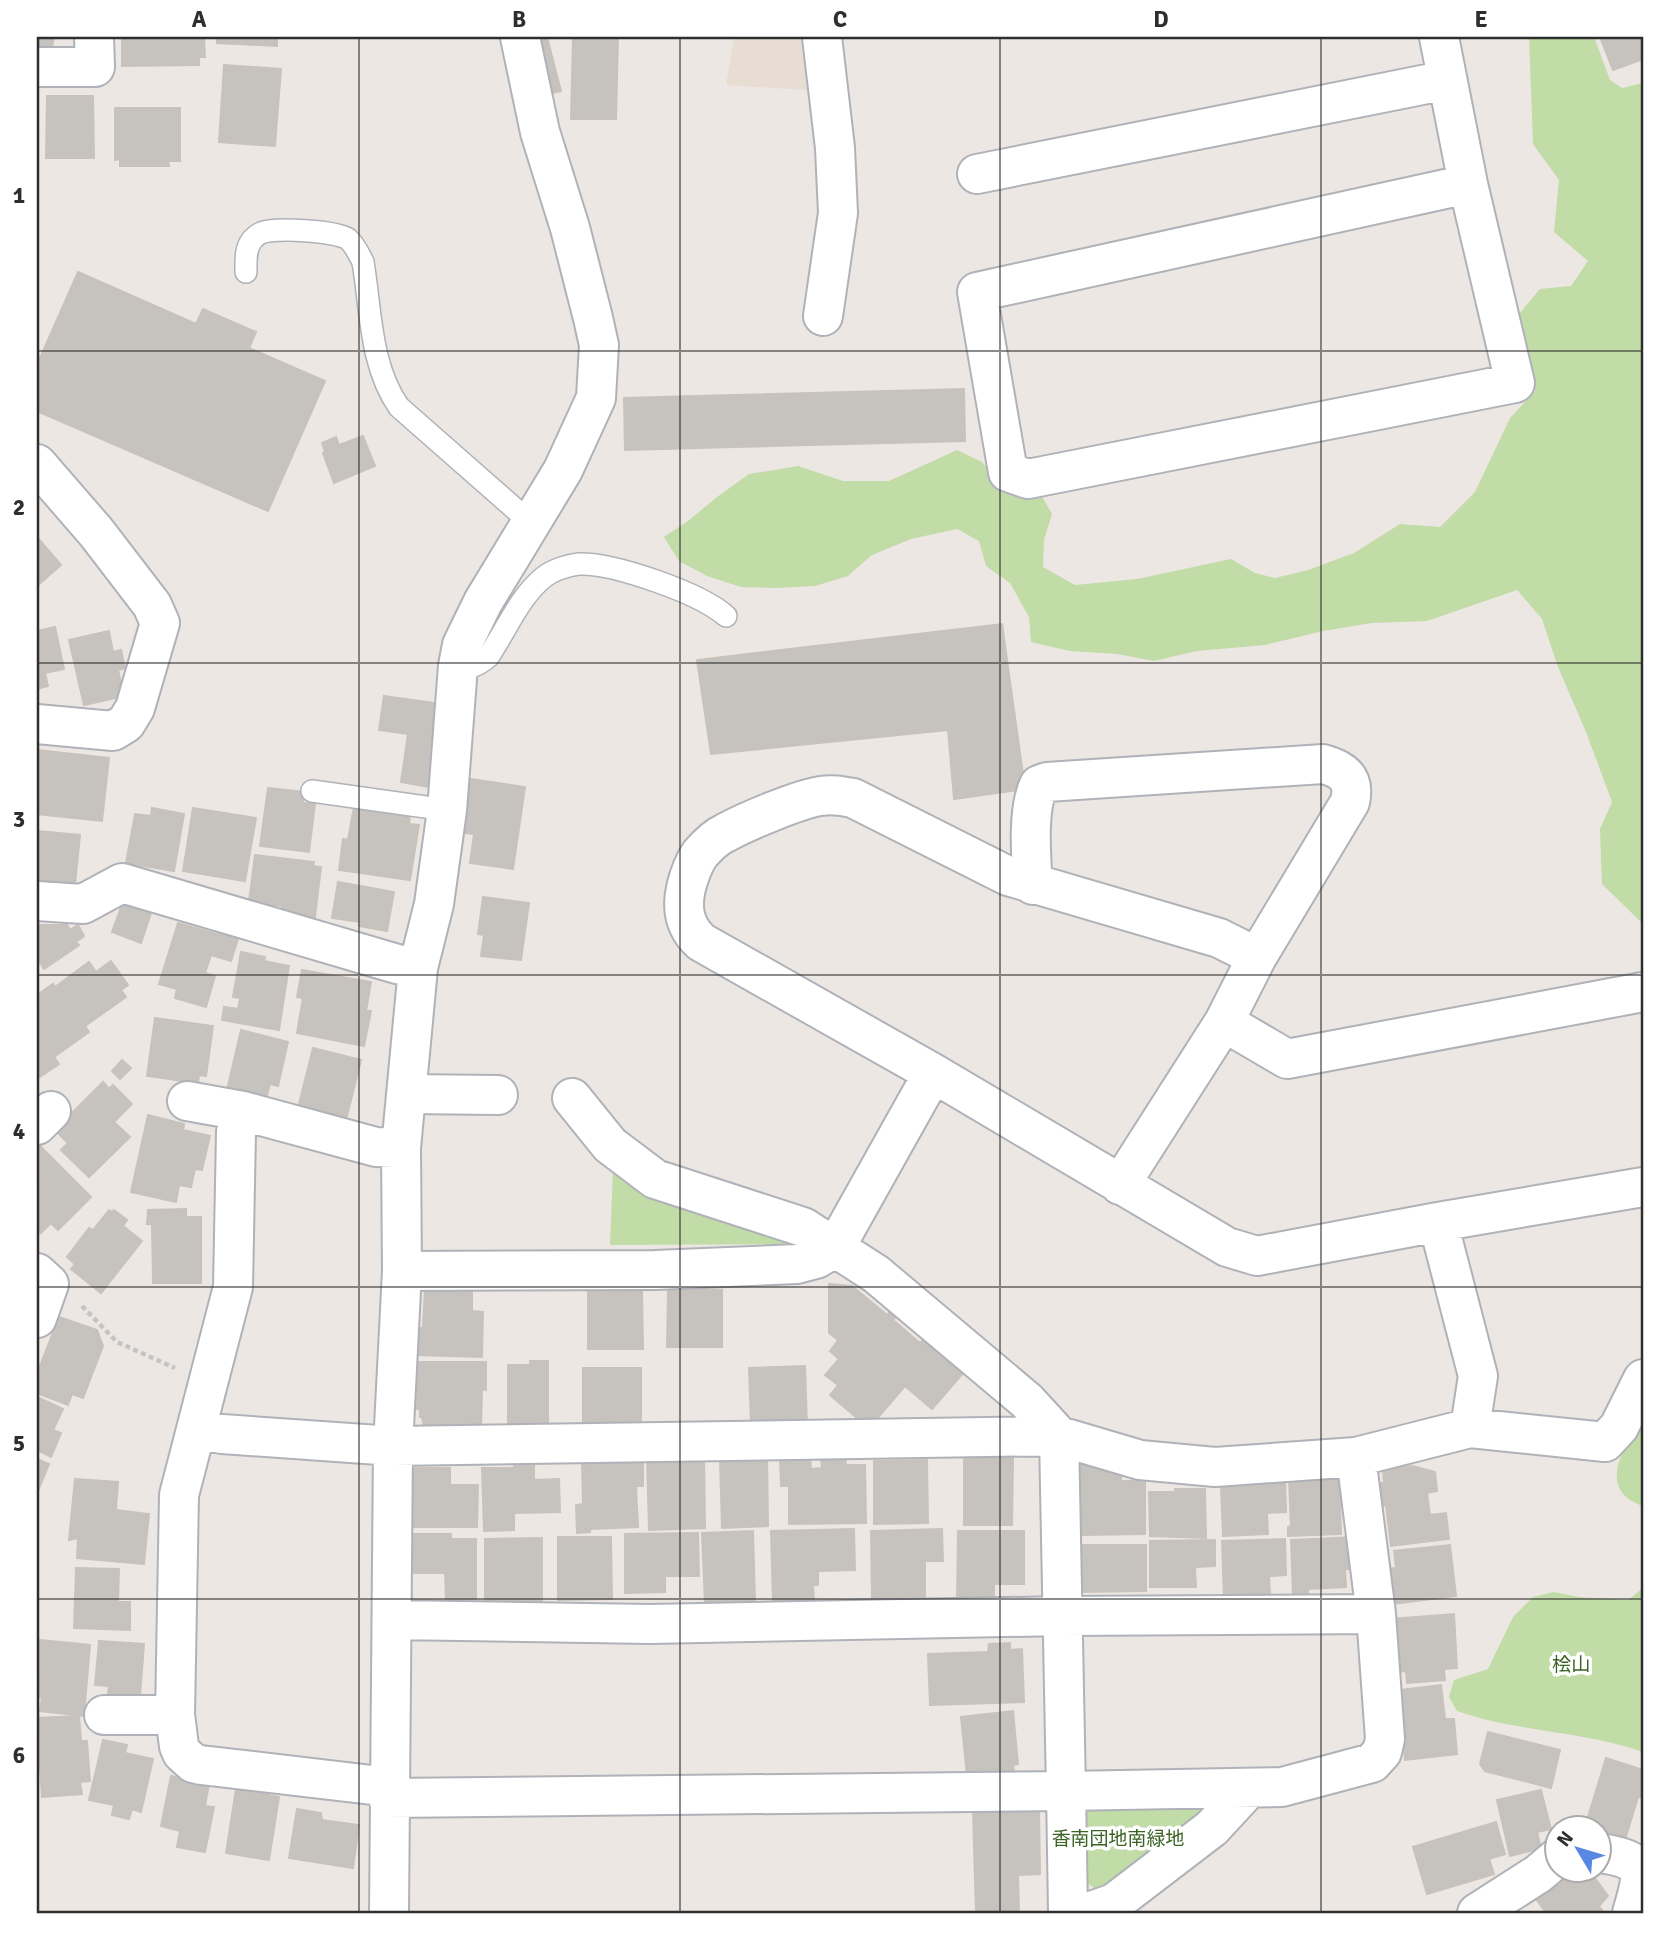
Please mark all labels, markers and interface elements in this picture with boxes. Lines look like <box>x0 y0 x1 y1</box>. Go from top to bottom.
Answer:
text: A <box>192 5 207 34</box>
text: B <box>512 5 526 34</box>
text: C <box>833 5 847 34</box>
text: D <box>1153 5 1169 34</box>
text: E <box>1474 5 1488 34</box>
text: 1 <box>13 181 25 210</box>
text: 2 <box>13 493 25 522</box>
text: 3 <box>13 805 25 834</box>
text: 4 <box>13 1117 25 1146</box>
text: 5 <box>13 1429 25 1458</box>
park label: 桧山 <box>1552 1653 1590 1677</box>
text: 6 <box>13 1741 25 1770</box>
north arrow <box>1544 1814 1614 1884</box>
park label: 香南団地南緑地 <box>1051 1827 1185 1851</box>
text: N <box>1552 1827 1579 1852</box>

